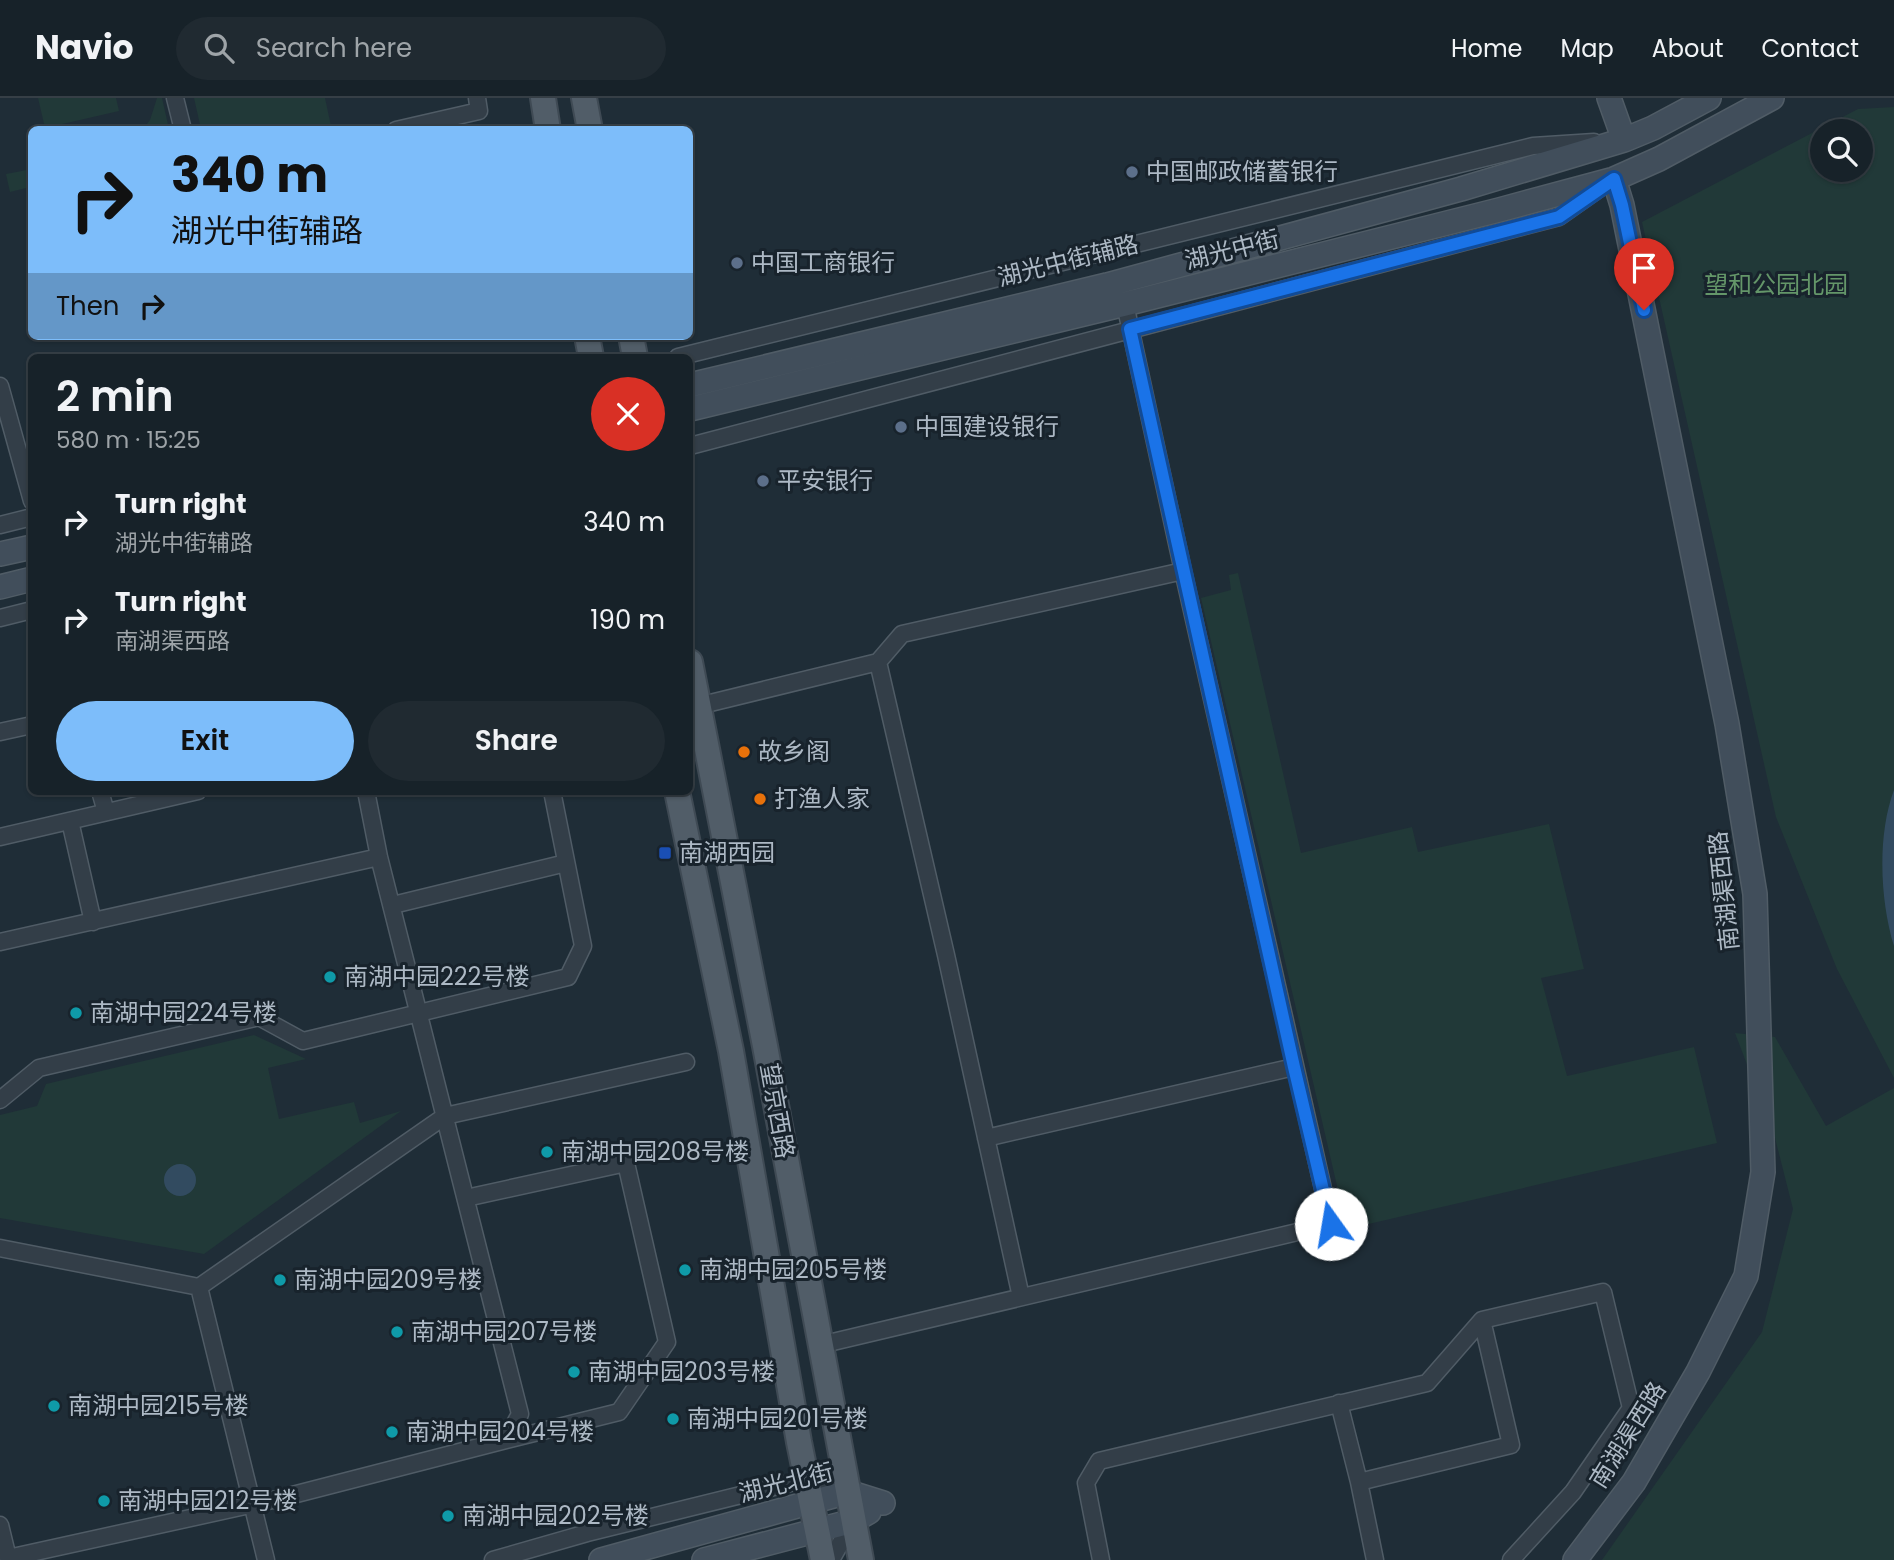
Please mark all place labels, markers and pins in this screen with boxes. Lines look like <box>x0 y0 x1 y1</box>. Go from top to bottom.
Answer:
place label: 中国邮政储蓄银行 <box>1146 155 1338 188</box>
marker: 中国邮政储蓄银行 <box>1124 164 1140 180</box>
pin <box>1614 238 1674 310</box>
place label: 中国工商银行 <box>751 246 895 279</box>
marker: 中国工商银行 <box>729 255 745 271</box>
place label: 中国建设银行 <box>915 410 1059 443</box>
marker: 中国建设银行 <box>893 419 909 435</box>
place label: 平安银行 <box>777 464 873 497</box>
marker: 平安银行 <box>755 473 771 489</box>
place label: 故乡阁 <box>758 735 830 768</box>
marker: 故乡阁 <box>736 744 752 760</box>
place label: 打渔人家 <box>774 782 870 815</box>
marker: 打渔人家 <box>752 791 768 807</box>
place label: 南湖西园 <box>679 836 775 869</box>
marker: 南湖西园 <box>657 845 673 861</box>
place label: 南湖中园222号楼 <box>344 960 529 993</box>
marker: 南湖中园222号楼 <box>322 969 338 985</box>
place label: 南湖中园224号楼 <box>90 996 277 1029</box>
marker: 南湖中园224号楼 <box>68 1005 84 1021</box>
place label: 南湖中园208号楼 <box>561 1135 749 1168</box>
marker: 南湖中园208号楼 <box>539 1144 555 1160</box>
place label: 南湖中园205号楼 <box>699 1253 887 1286</box>
marker: 南湖中园205号楼 <box>677 1262 693 1278</box>
place label: 南湖中园209号楼 <box>294 1263 482 1296</box>
marker: 南湖中园209号楼 <box>272 1272 288 1288</box>
place label: 南湖中园207号楼 <box>411 1315 597 1348</box>
marker: 南湖中园207号楼 <box>389 1324 405 1340</box>
place label: 南湖中园203号楼 <box>588 1355 775 1388</box>
marker: 南湖中园203号楼 <box>566 1364 582 1380</box>
place label: 南湖中园215号楼 <box>68 1389 249 1422</box>
marker: 南湖中园215号楼 <box>46 1398 62 1414</box>
place label: 南湖中园201号楼 <box>687 1402 868 1435</box>
marker: 南湖中园201号楼 <box>665 1411 681 1427</box>
place label: 南湖中园204号楼 <box>406 1415 594 1448</box>
marker: 南湖中园204号楼 <box>384 1424 400 1440</box>
place label: 南湖中园212号楼 <box>118 1484 297 1517</box>
marker: 南湖中园212号楼 <box>96 1493 112 1509</box>
place label: 南湖中园202号楼 <box>462 1499 649 1532</box>
marker: 南湖中园202号楼 <box>440 1508 456 1524</box>

